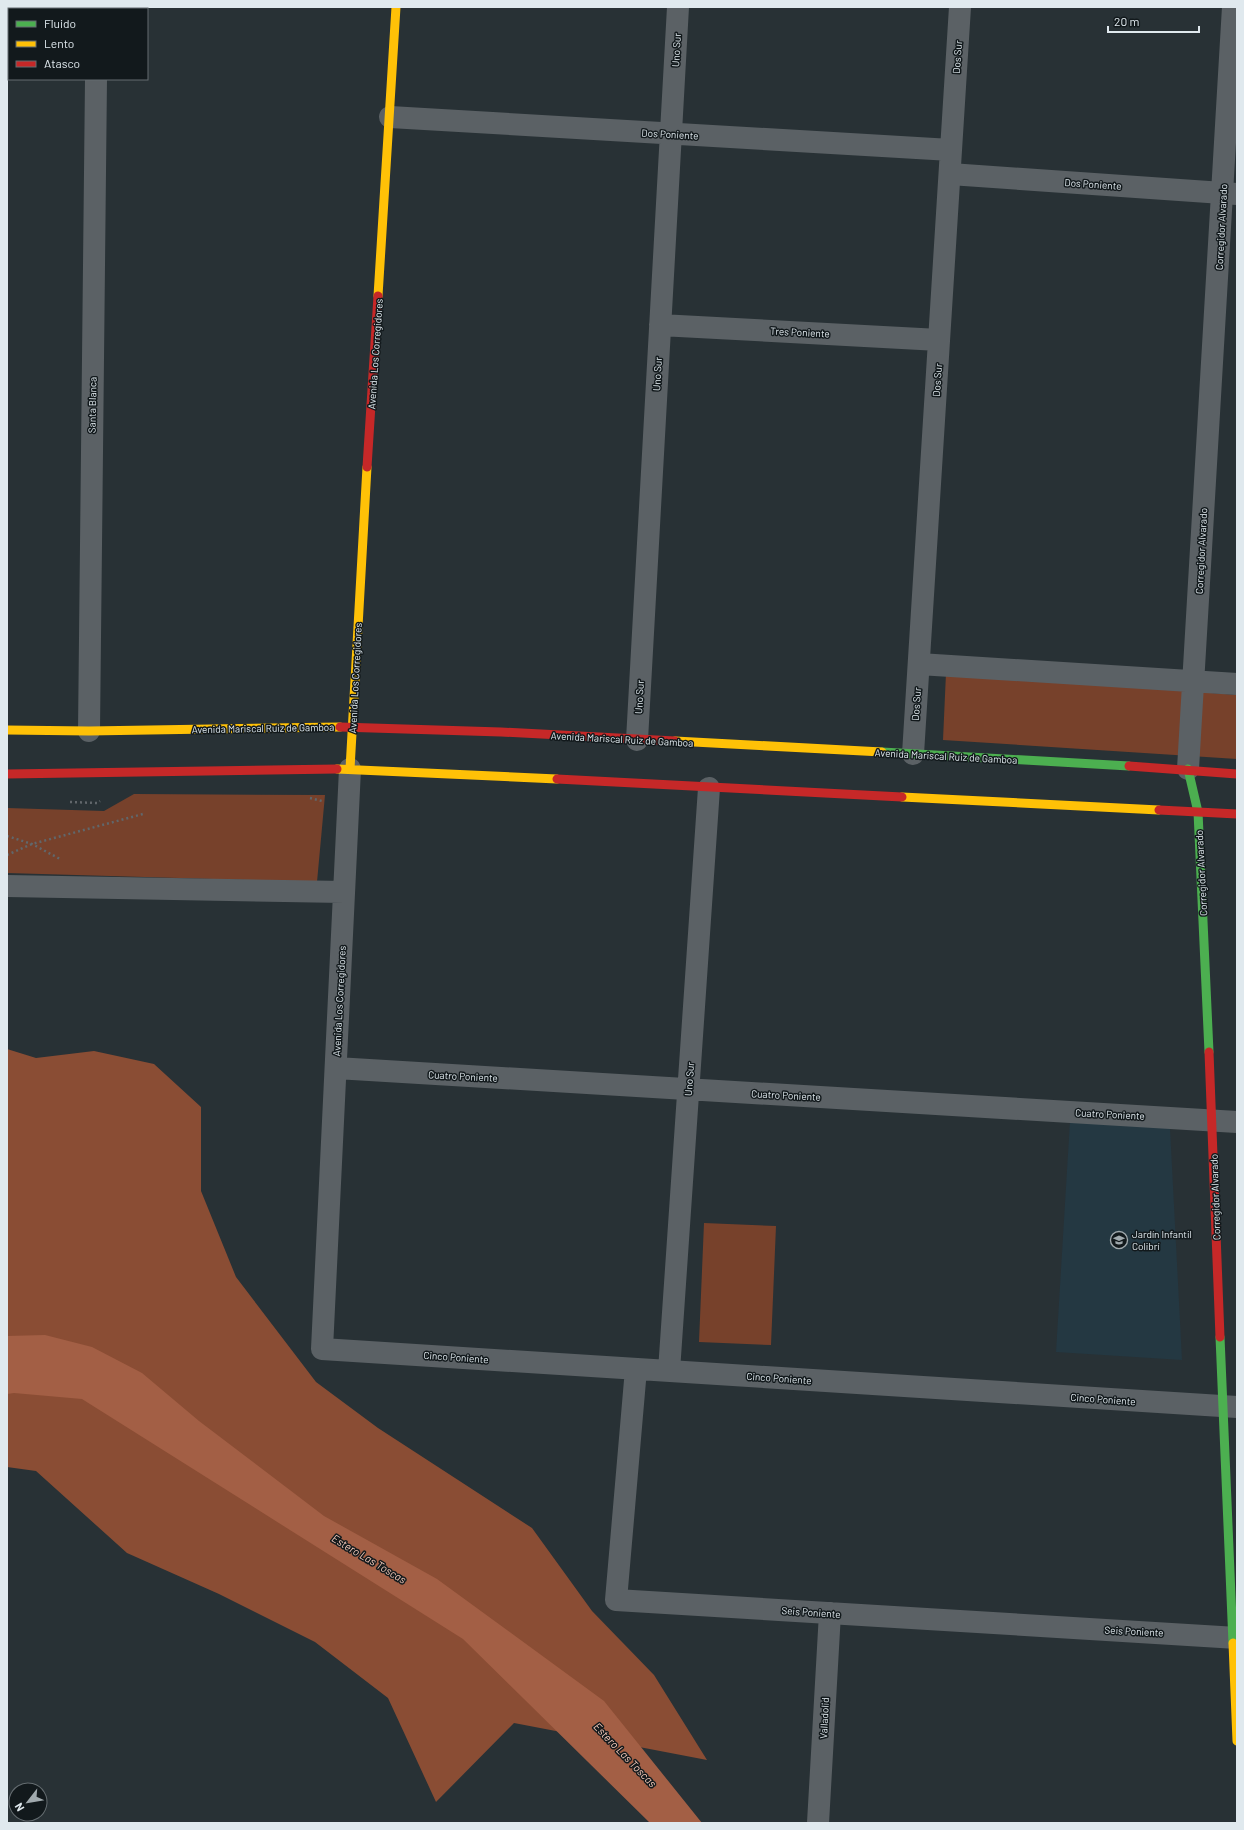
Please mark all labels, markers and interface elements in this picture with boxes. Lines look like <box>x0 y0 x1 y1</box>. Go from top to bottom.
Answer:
legend <box>8 8 148 80</box>
scale bar <box>1108 8 1199 34</box>
text: 20 m <box>1114 14 1140 28</box>
text: Fluido <box>44 16 76 30</box>
street label: Uno Sur <box>669 32 683 67</box>
text: Lento <box>44 36 74 50</box>
street label: Dos Sur <box>950 40 964 74</box>
text: Atasco <box>44 56 80 70</box>
street label: Dos Poniente <box>641 127 699 141</box>
street label: Dos Poniente <box>1064 176 1122 192</box>
street label: Corregidor Alvarado <box>1213 184 1229 270</box>
street label: Avenida Los Corregidores <box>365 298 385 410</box>
street label: Tres Poniente <box>770 324 830 340</box>
street label: Uno Sur <box>650 356 664 391</box>
street label: Dos Sur <box>930 363 944 397</box>
street label: Santa Blanca <box>86 377 98 433</box>
street label: Corregidor Alvarado <box>1193 508 1209 594</box>
street label: Avenida Los Corregidores <box>346 622 364 734</box>
street label: Uno Sur <box>632 679 646 714</box>
street label: Dos Sur <box>909 687 923 721</box>
street label: Avenida Mariscal Ruiz de Gamboa <box>192 721 334 735</box>
street label: Avenida Mariscal Ruiz de Gamboa <box>550 729 694 749</box>
street label: Avenida Mariscal Ruiz de Gamboa <box>874 746 1018 766</box>
street label: Corregidor Alvarado <box>1193 830 1209 916</box>
street label: Avenida Los Corregidores <box>330 945 348 1057</box>
street label: Uno Sur <box>682 1061 696 1096</box>
street label: Cuatro Poniente <box>428 1068 498 1084</box>
street label: Cuatro Poniente <box>751 1087 821 1103</box>
street label: Cuatro Poniente <box>1075 1106 1145 1122</box>
street label: Corregidor Alvarado <box>1207 1154 1223 1240</box>
place label: Jardín Infantil Colibrí <box>1132 1228 1192 1252</box>
school or university icon: Jardín Infantil Colibrí <box>1109 1230 1129 1250</box>
street label: Cinco Poniente <box>423 1349 489 1365</box>
street label: Cinco Poniente <box>746 1370 812 1386</box>
street label: Cinco Poniente <box>1070 1391 1136 1407</box>
water label: Estero Las Toscas <box>330 1531 409 1586</box>
street label: Seis Poniente <box>781 1604 841 1620</box>
street label: Seis Poniente <box>1104 1623 1164 1639</box>
street label: Valladolid <box>817 1697 831 1739</box>
water label: Estero Las Toscas <box>591 1720 659 1790</box>
north arrow <box>8 1782 48 1822</box>
text: N <box>12 1801 26 1814</box>

